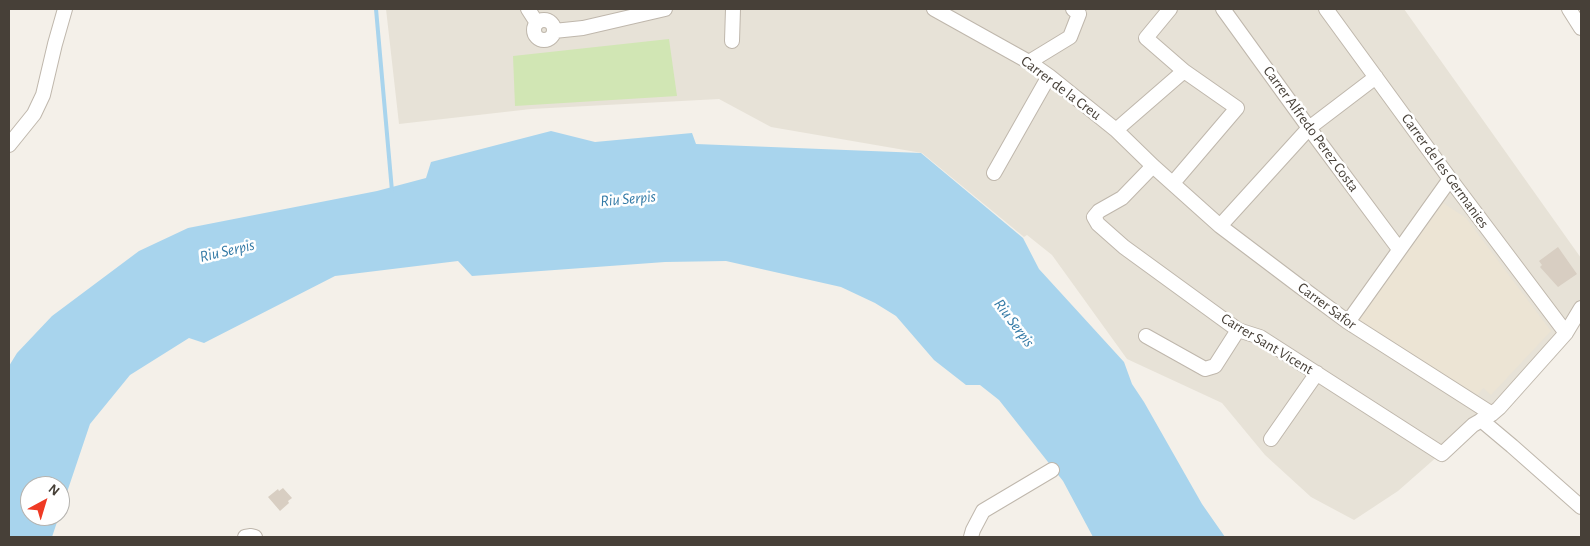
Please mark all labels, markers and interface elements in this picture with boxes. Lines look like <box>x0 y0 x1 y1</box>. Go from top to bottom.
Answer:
street label: Carrer de la Creu <box>1017 52 1105 124</box>
street label: Carrer Alfredo Perez Costa <box>1259 62 1363 196</box>
street label: Carrer de les Germanies <box>1397 110 1493 232</box>
water label: Riu Serpis <box>600 187 656 211</box>
water label: Riu Serpis <box>198 235 256 267</box>
street label: Carrer Safor <box>1294 279 1360 333</box>
water label: Riu Serpis <box>990 295 1038 351</box>
street label: Carrer Sant Vicent <box>1218 309 1316 379</box>
north arrow <box>20 476 70 526</box>
text: N <box>46 482 62 499</box>

